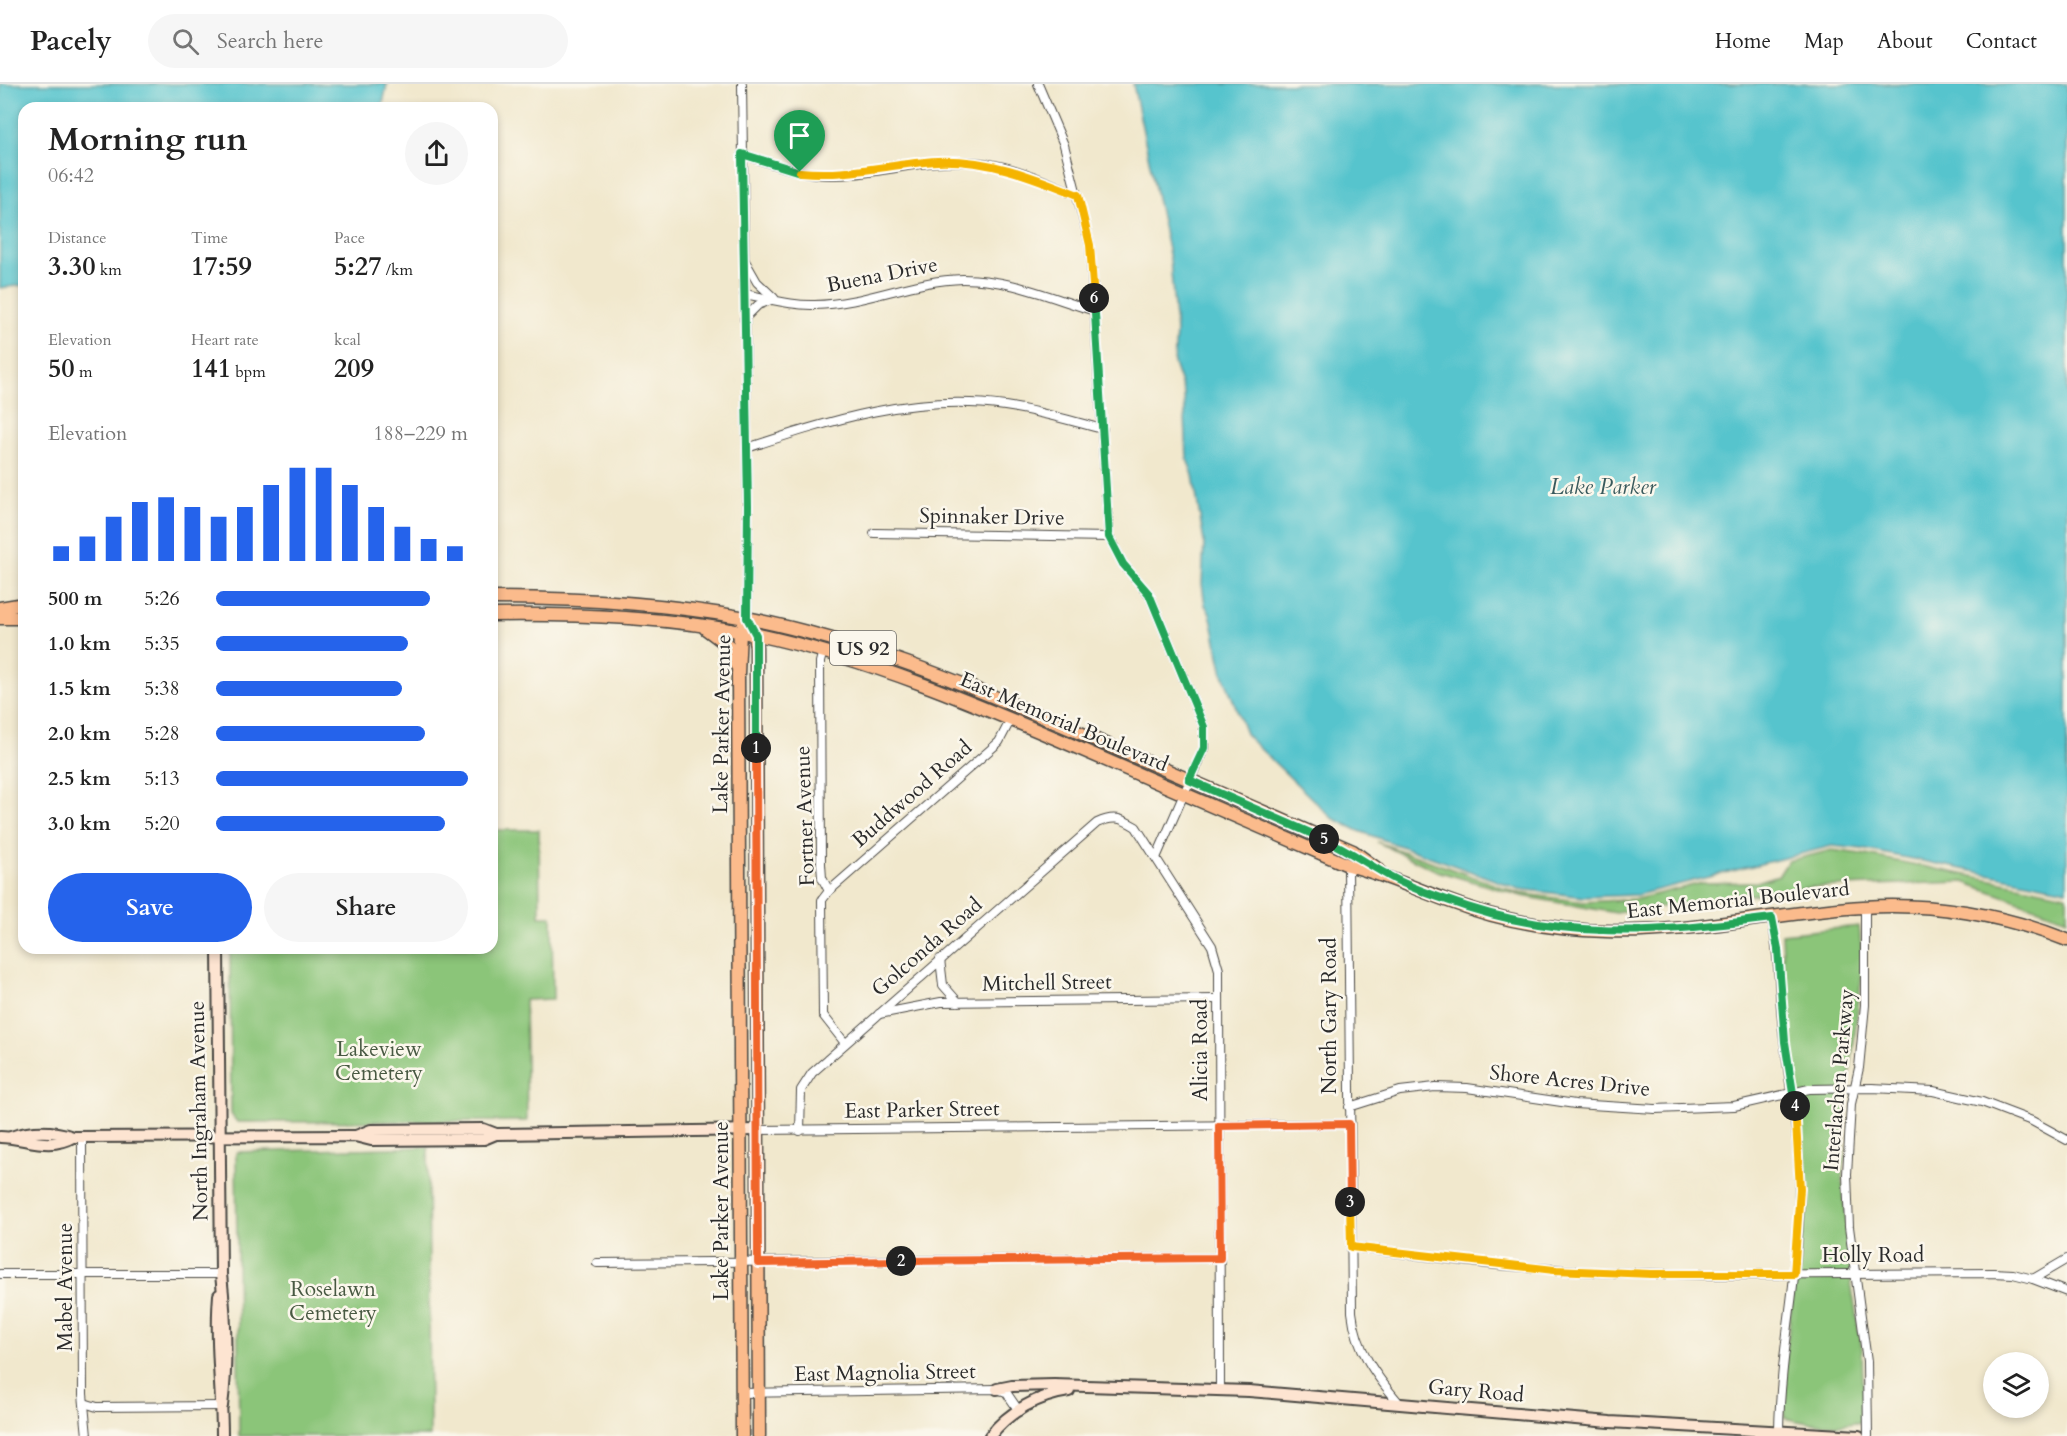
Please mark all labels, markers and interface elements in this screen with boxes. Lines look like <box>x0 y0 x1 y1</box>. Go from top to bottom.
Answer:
search box <box>148 14 568 68</box>
text: Pacely <box>30 22 112 60</box>
icon: search <box>169 25 202 58</box>
text: Search here <box>217 26 323 56</box>
text: Home <box>1715 27 1771 56</box>
text: Map <box>1804 27 1844 56</box>
text: About <box>1877 27 1933 56</box>
text: Contact <box>1966 27 2037 56</box>
pin <box>774 110 825 172</box>
text: Morning run <box>48 117 248 162</box>
icon: arrive <box>783 119 816 152</box>
button: share <box>405 122 468 185</box>
text: 06:42 <box>48 162 94 189</box>
text: Distance <box>48 227 106 249</box>
text: Time <box>191 227 228 249</box>
text: Pace <box>334 227 365 249</box>
text: 3.30 <box>48 249 96 284</box>
text: 17:59 <box>191 249 252 284</box>
text: 5:27 <box>334 249 382 284</box>
street label: Buena Drive <box>824 250 940 300</box>
text: km <box>96 259 122 281</box>
text: /km <box>382 259 413 281</box>
pin: 6 <box>1079 283 1109 313</box>
text: 6 <box>1090 287 1098 309</box>
text: Elevation <box>48 329 112 351</box>
text: Heart rate <box>191 329 259 351</box>
text: kcal <box>334 329 361 351</box>
text: 50 <box>48 351 75 386</box>
text: 141 <box>191 351 231 386</box>
text: 209 <box>334 351 374 386</box>
text: m <box>75 361 92 383</box>
text: bpm <box>231 361 266 383</box>
text: Elevation <box>48 420 127 447</box>
text: 188–229 m <box>373 420 468 447</box>
water label: Lake Parker <box>1550 472 1657 502</box>
street label: Spinnaker Drive <box>919 501 1065 533</box>
text: 500 m <box>48 585 103 612</box>
text: 5:26 <box>144 585 180 612</box>
text: 1.0 km <box>48 630 111 657</box>
text: 5:35 <box>144 630 180 657</box>
road number: US 92 <box>830 631 896 665</box>
street label: Lake Parker Avenue <box>706 634 738 814</box>
street label: East Memorial Boulevard <box>955 665 1173 779</box>
text: 1.5 km <box>48 675 111 702</box>
text: 5:38 <box>144 675 180 702</box>
text: 2.0 km <box>48 720 111 747</box>
text: 5:28 <box>144 720 180 747</box>
pin: 1 <box>741 733 771 763</box>
street label: Buddwood Road <box>846 734 978 854</box>
text: 1 <box>752 737 760 759</box>
street label: Fortner Avenue <box>788 745 822 887</box>
text: 2.5 km <box>48 765 111 792</box>
text: 5:13 <box>144 765 180 792</box>
text: 3.0 km <box>48 810 111 837</box>
text: 5:20 <box>144 810 180 837</box>
pin: 5 <box>1309 824 1339 854</box>
text: 5 <box>1320 828 1328 850</box>
button: Save <box>48 873 252 942</box>
button: Share <box>264 873 468 942</box>
street label: East Memorial Boulevard <box>1625 874 1851 926</box>
street label: Golconda Road <box>865 891 989 1003</box>
street label: North Gary Road <box>1315 938 1344 1094</box>
street label: Mitchell Street <box>982 967 1113 999</box>
street label: Interlachen Parkway <box>1817 988 1861 1172</box>
street label: Alicia Road <box>1186 999 1215 1101</box>
street label: North Ingraham Avenue <box>183 1001 215 1221</box>
park label: Lakeview Cemetery <box>335 1035 423 1088</box>
street label: Shore Acres Drive <box>1488 1058 1652 1104</box>
pin: 4 <box>1780 1091 1810 1121</box>
street label: East Parker Street <box>844 1094 1000 1126</box>
text: 4 <box>1791 1095 1799 1117</box>
street label: Lake Parker Avenue <box>707 1121 736 1301</box>
pin: 3 <box>1335 1187 1365 1217</box>
text: 3 <box>1346 1191 1354 1213</box>
street label: Mabel Avenue <box>51 1223 80 1351</box>
street label: Holly Road <box>1822 1241 1924 1270</box>
pin: 2 <box>886 1246 916 1276</box>
text: 2 <box>897 1250 905 1272</box>
park label: Roselawn Cemetery <box>289 1275 377 1328</box>
map controls <box>1983 1352 2049 1418</box>
button: layers <box>1983 1352 2049 1418</box>
street label: East Magnolia Street <box>794 1357 976 1389</box>
street label: Gary Road <box>1427 1372 1525 1410</box>

